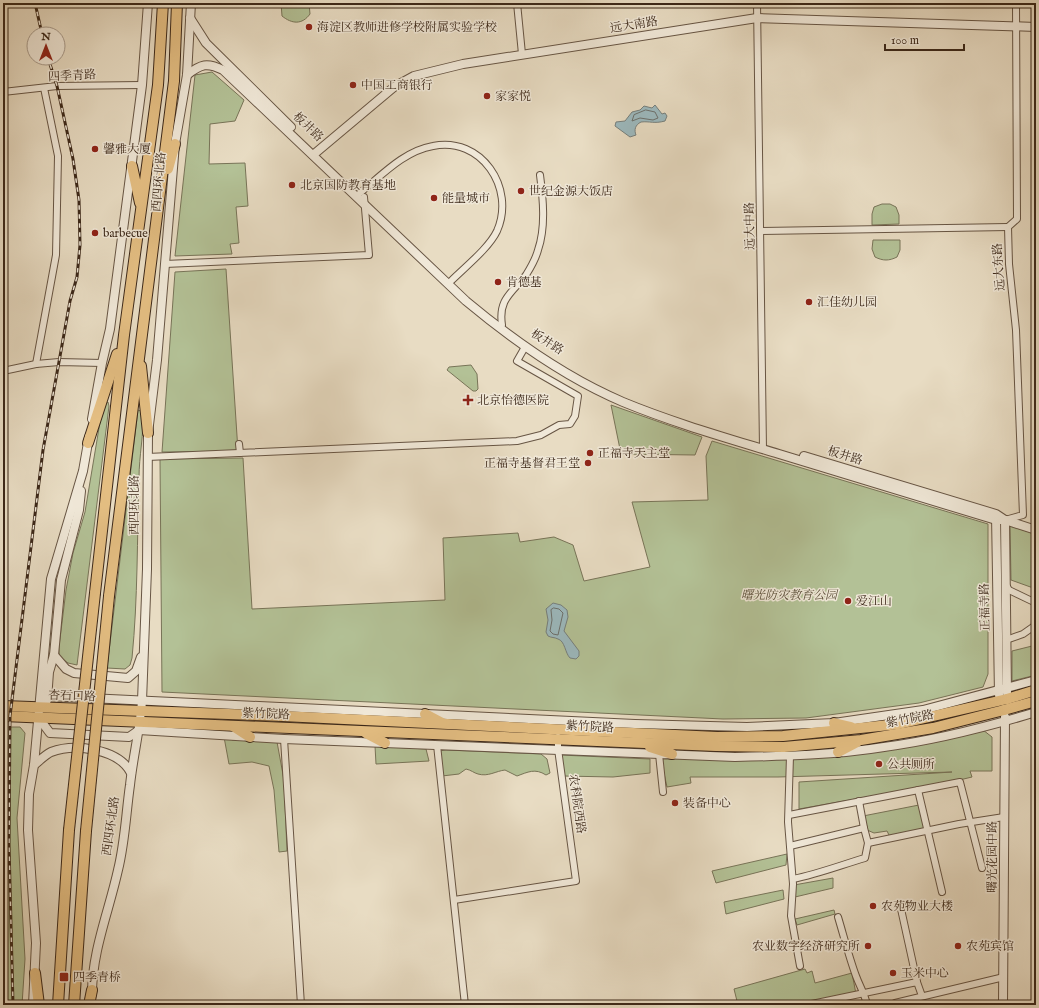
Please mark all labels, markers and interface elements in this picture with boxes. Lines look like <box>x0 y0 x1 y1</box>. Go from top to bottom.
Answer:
street label: 远大南路 <box>609 14 659 36</box>
place label: 海淀区教师进修学校附属实验学校 <box>317 20 497 35</box>
marker: 海淀区教师进修学校附属实验学校 <box>304 22 314 32</box>
north arrow <box>26 26 66 66</box>
scale bar <box>885 26 964 52</box>
text: N <box>40 30 51 44</box>
text: 100 m <box>891 33 919 48</box>
street label: 四季青路 <box>48 67 96 85</box>
place label: 中国工商银行 <box>361 78 433 93</box>
marker: 中国工商银行 <box>348 80 358 90</box>
place label: 家家悦 <box>495 89 531 104</box>
marker: 家家悦 <box>482 91 492 101</box>
street label: 板井路 <box>290 109 326 145</box>
place label: 馨雅大厦 <box>103 142 151 157</box>
marker: 馨雅大厦 <box>90 144 100 154</box>
street label: 西四环北路 <box>149 151 169 213</box>
place label: 北京国防教育基地 <box>300 178 396 193</box>
marker: 北京国防教育基地 <box>287 180 297 190</box>
place label: 世纪金源大饭店 <box>529 184 613 199</box>
marker: 世纪金源大饭店 <box>516 186 526 196</box>
place label: 能量城市 <box>442 191 490 206</box>
marker: 能量城市 <box>429 193 439 203</box>
street label: 远大中路 <box>742 202 758 250</box>
place label: barbecue <box>103 226 148 241</box>
marker: barbecue <box>90 228 100 238</box>
street label: 远大东路 <box>990 243 1008 291</box>
place label: 肯德基 <box>506 275 542 290</box>
marker: 肯德基 <box>493 277 503 287</box>
place label: 汇佳幼儿园 <box>817 295 877 310</box>
marker: 汇佳幼儿园 <box>804 297 814 307</box>
street label: 板井路 <box>528 326 566 358</box>
place label: 北京怡德医院 <box>477 393 549 408</box>
marker: 北京怡德医院 <box>462 394 474 406</box>
street label: 板井路 <box>826 444 864 468</box>
place label: 正福寺天主堂 <box>598 446 670 461</box>
marker: 正福寺天主堂 <box>585 448 595 458</box>
place label: 正福寺基督君王堂 <box>484 456 580 471</box>
marker: 正福寺基督君王堂 <box>583 458 593 468</box>
street label: 西四环北路 <box>127 475 142 535</box>
street label: 正福寺路 <box>977 583 993 631</box>
park label: 曙光防灾教育公园 <box>741 588 839 603</box>
place label: 爱江山 <box>856 594 892 609</box>
marker: 爱江山 <box>843 596 853 606</box>
street label: 杏石口路 <box>48 688 96 704</box>
street label: 紫竹院路 <box>242 706 290 722</box>
street label: 紫竹院路 <box>885 707 935 731</box>
street label: 紫竹院路 <box>566 718 614 736</box>
place label: 公共厕所 <box>887 757 935 772</box>
marker: 公共厕所 <box>874 759 884 769</box>
street label: 农科院西路 <box>565 773 589 835</box>
street label: 西四环北路 <box>99 795 123 857</box>
place label: 装备中心 <box>683 796 731 811</box>
marker: 装备中心 <box>670 798 680 808</box>
street label: 曙光花园中路 <box>985 821 1000 893</box>
place label: 农苑物业大楼 <box>881 899 953 914</box>
marker: 农苑物业大楼 <box>868 901 878 911</box>
place label: 农业数字经济研究所 <box>752 939 860 954</box>
place label: 农苑宾馆 <box>966 939 1014 954</box>
marker: 农业数字经济研究所 <box>863 941 873 951</box>
marker: 农苑宾馆 <box>953 941 963 951</box>
place label: 玉米中心 <box>901 966 949 981</box>
marker: 玉米中心 <box>888 968 898 978</box>
place label: 四季青桥 <box>73 970 121 985</box>
marker: 四季青桥 <box>58 971 70 983</box>

